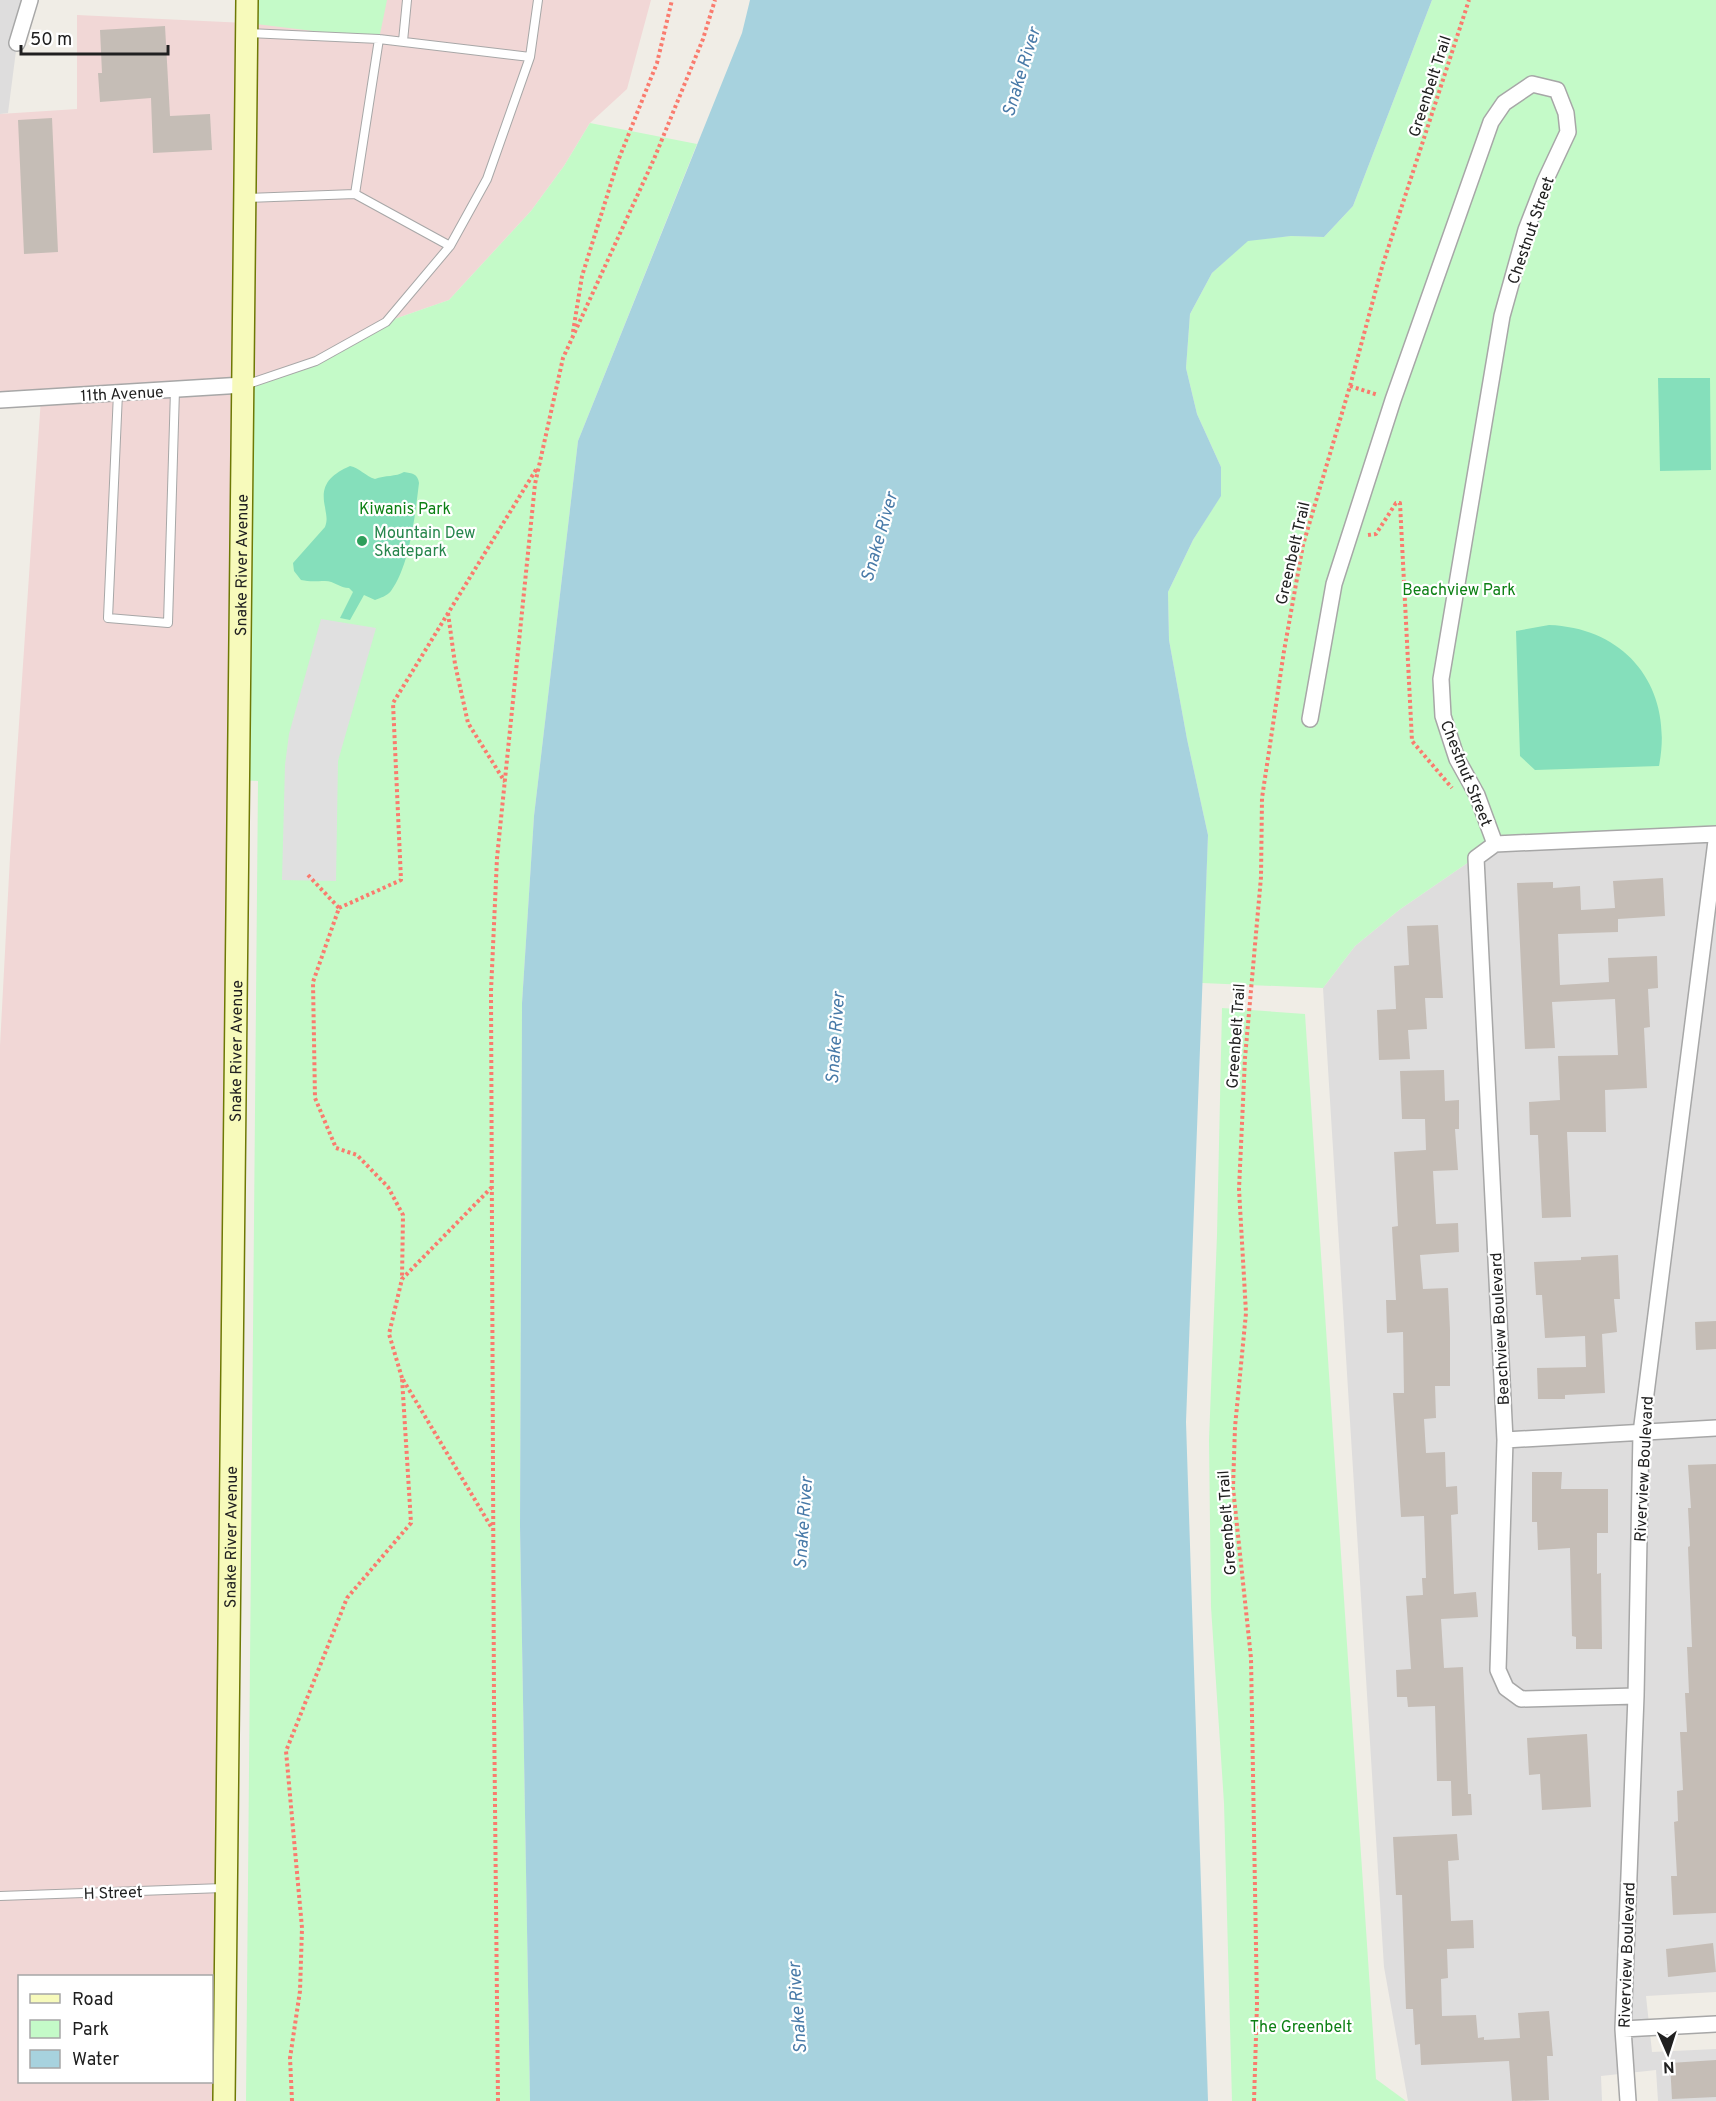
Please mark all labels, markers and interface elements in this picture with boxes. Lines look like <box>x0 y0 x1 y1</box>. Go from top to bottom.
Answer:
scale bar <box>21 18 168 56</box>
water label: Snake River <box>998 23 1048 120</box>
text: 50 m <box>30 29 72 52</box>
street label: Greenbelt Trail <box>1405 33 1457 140</box>
street label: Chestnut Street <box>1504 174 1560 287</box>
street label: 11th Avenue <box>80 383 164 407</box>
water label: Snake River <box>857 488 905 585</box>
street label: Snake River Avenue <box>232 494 254 636</box>
park label: Kiwanis Park <box>359 500 451 520</box>
street label: Greenbelt Trail <box>1272 500 1316 607</box>
place label: Mountain Dew Skatepark <box>374 524 476 562</box>
marker: Mountain Dew Skatepark <box>355 534 369 548</box>
park label: Beachview Park <box>1402 581 1516 601</box>
street label: Chestnut Street <box>1435 718 1496 830</box>
street label: Snake River Avenue <box>227 980 248 1122</box>
street label: Greenbelt Trail <box>1223 983 1251 1089</box>
water label: Snake River <box>822 989 851 1085</box>
street label: Beachview Boulevard <box>1487 1252 1515 1406</box>
street label: Riverview Boulevard <box>1631 1396 1659 1543</box>
street label: Snake River Avenue <box>221 1466 243 1608</box>
street label: Greenbelt Trail <box>1214 1470 1242 1576</box>
water label: Snake River <box>790 1474 819 1570</box>
street label: Riverview Boulevard <box>1615 1882 1641 2028</box>
street label: H Street <box>83 1883 143 1905</box>
water label: Snake River <box>784 1959 813 2055</box>
legend <box>18 1975 213 2083</box>
text: Road <box>72 1989 114 2012</box>
park label: The Greenbelt <box>1250 2018 1352 2038</box>
text: Park <box>72 2019 109 2042</box>
north arrow <box>1638 2023 1698 2083</box>
text: Water <box>72 2049 119 2072</box>
text: N <box>1662 2056 1675 2076</box>

